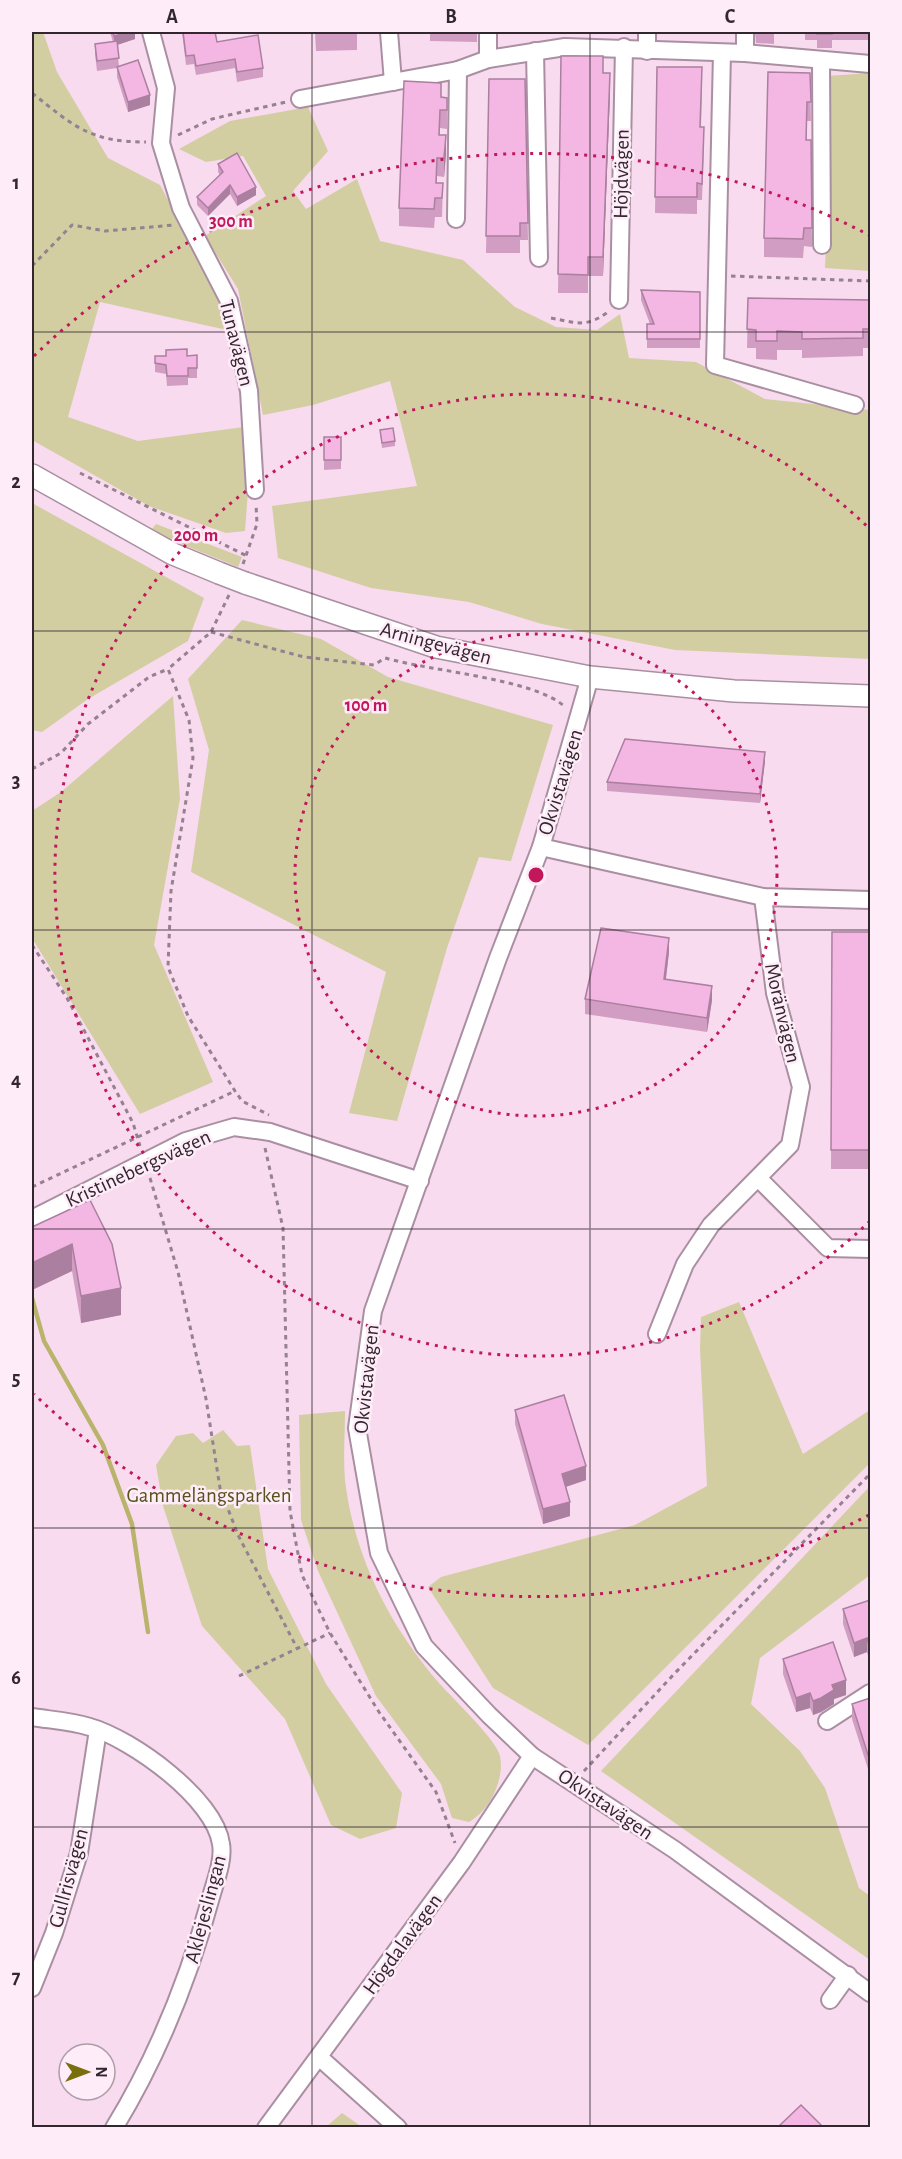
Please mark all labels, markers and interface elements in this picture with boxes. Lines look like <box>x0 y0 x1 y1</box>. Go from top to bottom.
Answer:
text: A <box>166 7 178 27</box>
text: B <box>445 7 457 27</box>
text: C <box>725 7 736 27</box>
street label: Höjdvägen <box>610 129 633 219</box>
text: 1 <box>12 173 20 193</box>
text: 300 m <box>209 213 253 231</box>
street label: Tunavägen <box>216 298 257 389</box>
text: 2 <box>11 472 21 492</box>
text: 200 m <box>174 527 218 545</box>
street label: Arningevägen <box>378 619 494 668</box>
text: 100 m <box>345 697 387 715</box>
street label: Okvistavägen <box>534 727 587 838</box>
text: 3 <box>12 771 20 791</box>
centre of rings <box>526 865 546 885</box>
street label: Moränvägen <box>761 961 804 1065</box>
text: 4 <box>11 1070 21 1090</box>
street label: Kristinebergsvägen <box>62 1126 214 1211</box>
street label: Okvistavägen <box>350 1323 383 1435</box>
text: 5 <box>12 1369 20 1389</box>
park label: Gammelängsparken <box>126 1485 292 1506</box>
text: 6 <box>11 1668 21 1688</box>
street label: Okvistavägen <box>554 1765 657 1844</box>
street label: Gullrisvägen <box>45 1826 92 1930</box>
street label: Aklejeslingan <box>181 1853 230 1965</box>
street label: Högdalavägen <box>359 1890 446 1998</box>
text: 7 <box>12 1967 21 1987</box>
north arrow <box>57 2042 117 2102</box>
text: N <box>93 2066 109 2078</box>

